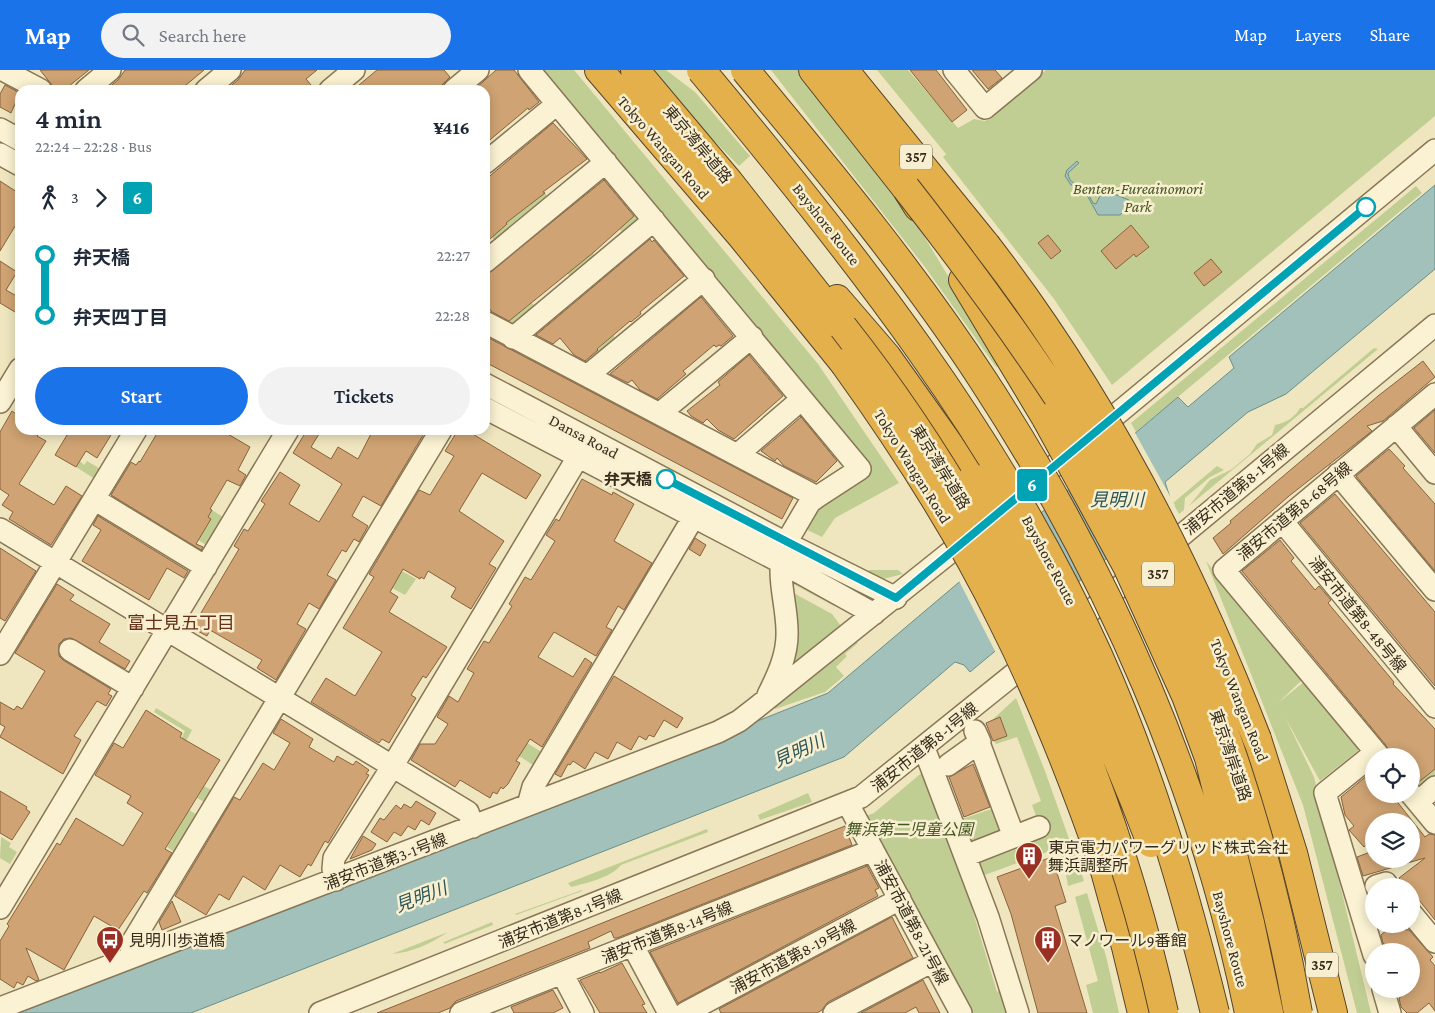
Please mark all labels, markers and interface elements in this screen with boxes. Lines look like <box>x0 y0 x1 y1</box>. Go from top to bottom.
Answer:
search box <box>101 13 451 58</box>
icon: search <box>119 21 147 49</box>
text: Map <box>25 22 71 49</box>
text: Search here <box>159 25 246 46</box>
text: Map <box>1234 25 1267 45</box>
text: Layers <box>1295 25 1342 45</box>
text: Share <box>1370 25 1410 45</box>
street label: Tokyo Wangan Road <box>614 92 713 203</box>
street label: 東京湾岸道路 <box>660 102 735 187</box>
text: 4 min <box>35 103 102 134</box>
text: ¥416 <box>433 117 470 138</box>
text: 22:24 – 22:28 · Bus <box>35 138 152 155</box>
road number: 357 <box>900 144 932 170</box>
street label: Bayshore Route <box>789 180 864 269</box>
park label: Benten-Fureainomori Park <box>1073 180 1204 215</box>
icon: walk <box>35 184 63 212</box>
icon: forward <box>87 184 115 212</box>
text: 6 <box>133 188 142 208</box>
text: 3 <box>71 189 79 206</box>
unlabelled marker <box>1356 197 1376 217</box>
text: 弁天橋 <box>73 247 130 268</box>
text: 22:27 <box>436 247 470 264</box>
text: 弁天四丁目 <box>73 307 168 328</box>
text: 22:28 <box>435 307 470 324</box>
button: Start <box>35 367 248 425</box>
button: Tickets <box>258 367 470 425</box>
street label: Tokyo Wangan Road <box>870 406 955 527</box>
street label: Dansa Road <box>546 411 622 462</box>
street label: 東京湾岸道路 <box>908 422 973 512</box>
street label: 浦安市道第8-1号線 <box>1180 441 1292 538</box>
street label: 浦安市道第8-68号線 <box>1234 459 1355 564</box>
marker: 弁天橋 <box>656 469 676 489</box>
line badge: 6 <box>1016 469 1048 501</box>
place label: 弁天橋 <box>604 471 652 488</box>
text: 6 <box>1027 475 1037 495</box>
water label: 見明川 <box>1090 490 1146 510</box>
street label: Bayshore Route <box>1018 513 1080 608</box>
street label: 浦安市道第8-48号線 <box>1306 553 1409 675</box>
road number: 357 <box>1142 562 1174 586</box>
district label: 富士見五丁目 <box>127 613 235 633</box>
street label: Tokyo Wangan Road <box>1206 636 1272 765</box>
street label: 浦安市道第8-1号線 <box>868 699 981 795</box>
street label: 東京湾岸道路 <box>1207 707 1254 803</box>
water label: 見明川 <box>770 730 830 771</box>
map controls <box>1365 748 1420 998</box>
button: locate <box>1365 748 1420 803</box>
button: layers <box>1365 813 1420 868</box>
park label: 舞浜第二児童公園 <box>845 821 975 838</box>
street label: 浦安市道第3-1号線 <box>321 830 449 893</box>
place label: 東京電力パワーグリッド株式会社 舞浜調整所 <box>1048 839 1288 874</box>
building icon: 東京電力パワーグリッド株式会社 舞浜調整所 <box>1014 841 1044 880</box>
street label: 浦安市道第8-21号線 <box>871 857 952 988</box>
water label: 見明川 <box>392 877 452 916</box>
button: + <box>1365 878 1420 933</box>
street label: 浦安市道第8-1号線 <box>496 886 624 951</box>
street label: Bayshore Route <box>1209 889 1252 989</box>
street label: 浦安市道第8-14号線 <box>599 898 735 967</box>
street label: 浦安市道第8-19号線 <box>728 916 859 997</box>
bus stop icon: 見明川歩道橋 <box>95 925 125 964</box>
building icon: マノワール9番館 <box>1033 925 1063 964</box>
place label: 見明川歩道橋 <box>129 932 225 949</box>
place label: マノワール9番館 <box>1067 932 1187 949</box>
button: − <box>1365 943 1420 998</box>
road number: 357 <box>1306 952 1338 978</box>

